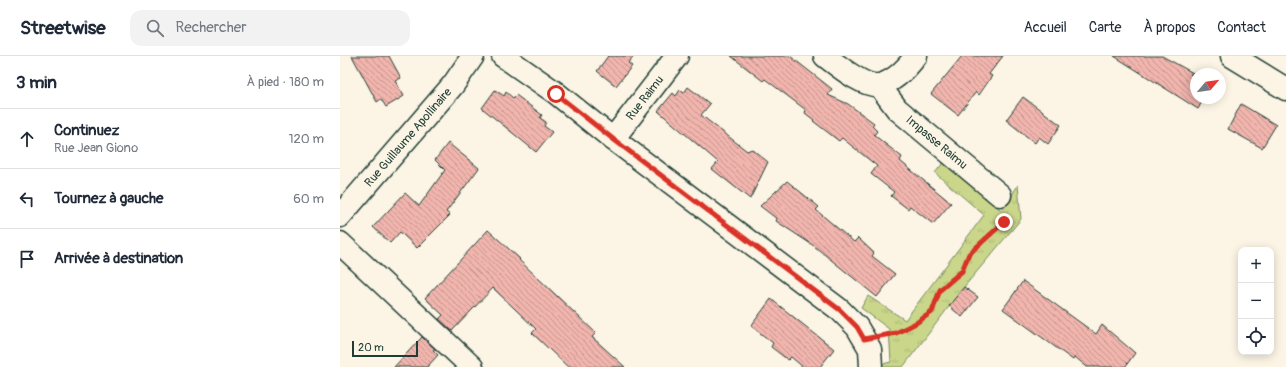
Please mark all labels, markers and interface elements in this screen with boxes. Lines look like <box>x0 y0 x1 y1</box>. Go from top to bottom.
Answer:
search box <box>130 10 410 46</box>
text: Streetwise <box>20 16 106 40</box>
icon: search <box>144 17 166 39</box>
text: Rechercher <box>176 18 247 37</box>
text: Accueil <box>1024 19 1067 36</box>
text: Carte <box>1089 19 1121 36</box>
text: À propos <box>1143 19 1195 36</box>
text: Contact <box>1217 19 1266 36</box>
north arrow <box>1190 68 1226 104</box>
text: 3 min <box>16 72 57 93</box>
street label: Rue Raimu <box>623 73 667 124</box>
text: À pied · 180 m <box>246 74 324 90</box>
street label: Rue Guillaume Apollinaire <box>362 85 455 190</box>
route start <box>547 85 565 103</box>
street label: Impasse Raimu <box>903 113 970 173</box>
text: Continuez <box>54 121 119 140</box>
icon: ahead <box>16 128 38 150</box>
text: 120 m <box>288 131 324 147</box>
text: Rue Jean Giono <box>54 140 138 156</box>
icon: left <box>16 188 38 210</box>
text: Tournez à gauche <box>54 189 164 208</box>
text: 60 m <box>293 191 324 207</box>
route end <box>995 213 1013 231</box>
map controls <box>1238 247 1274 355</box>
button: + <box>1238 247 1274 283</box>
icon: arrive <box>16 248 38 270</box>
text: Arrivée à destination <box>54 249 183 268</box>
button: − <box>1238 283 1274 319</box>
button: locate <box>1238 319 1274 355</box>
scale bar <box>352 339 418 358</box>
text: 20 m <box>358 341 384 354</box>

